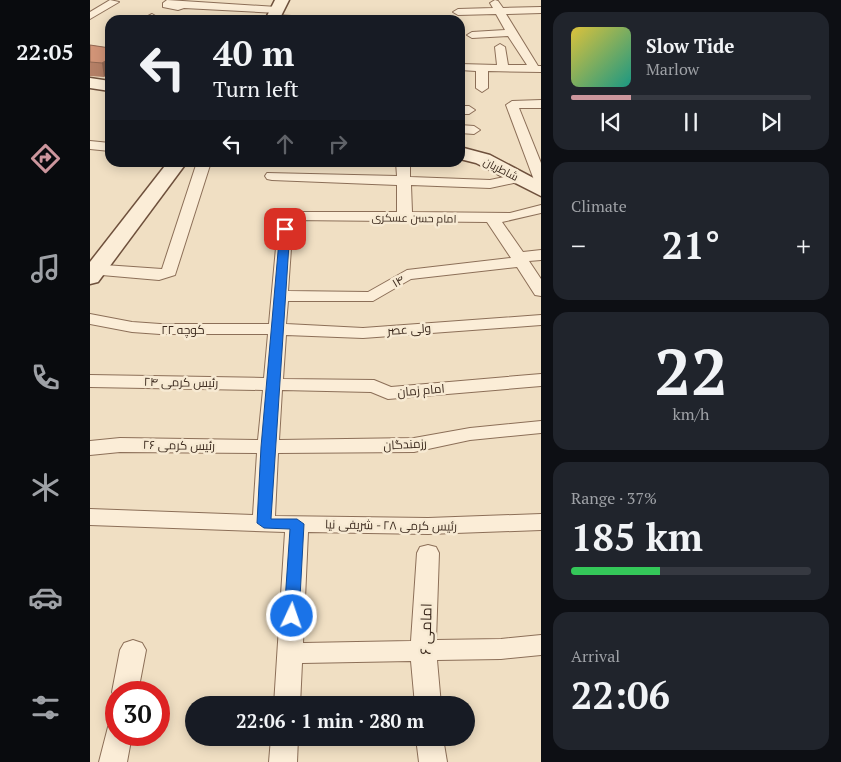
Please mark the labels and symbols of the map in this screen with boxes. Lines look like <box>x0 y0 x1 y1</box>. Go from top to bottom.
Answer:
street label: شاطریان <box>481 154 521 184</box>
pin <box>264 208 306 250</box>
street label: امام حسن عسکری <box>371 210 457 227</box>
street label: ۱۴ <box>389 272 407 290</box>
street label: ولی عصر <box>386 320 431 338</box>
street label: کوچه ۲۲ <box>161 322 205 339</box>
street label: رئیس کرمی ۲۴ <box>144 374 218 390</box>
street label: امام زمان <box>397 380 445 401</box>
street label: رزمندگان <box>383 435 427 453</box>
street label: رئیس کرمی ۲۶ <box>143 437 215 453</box>
street label: رئیس کرمی ۲۸ - شریفی نیا <box>325 516 457 534</box>
position arrow <box>265 589 317 641</box>
street label: امامی ۶ <box>415 603 436 655</box>
speed limit sign: 30 <box>105 681 170 746</box>

